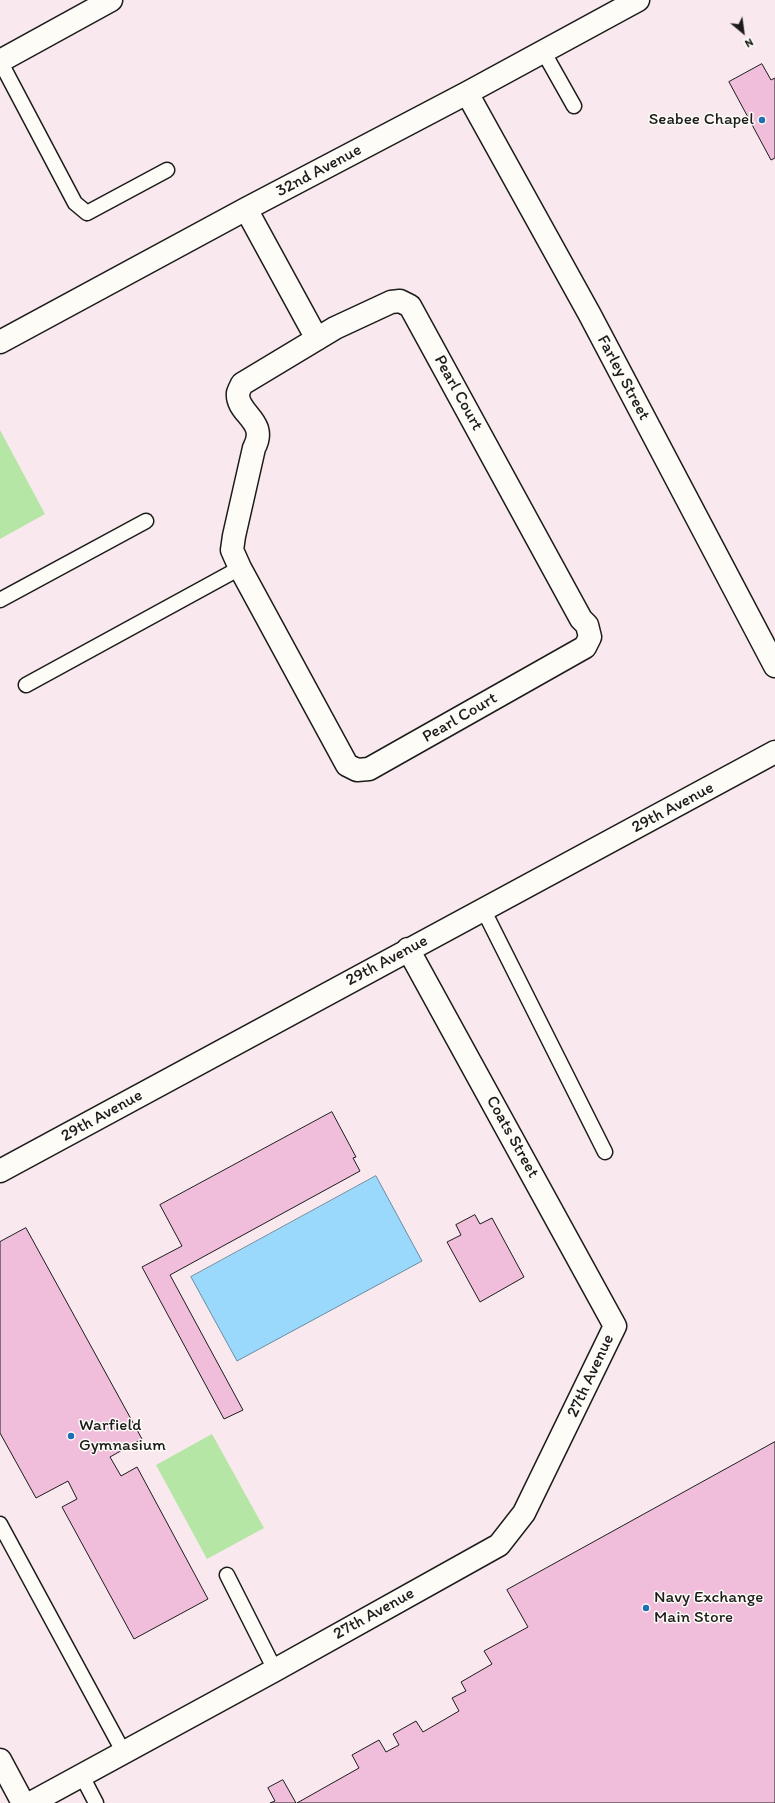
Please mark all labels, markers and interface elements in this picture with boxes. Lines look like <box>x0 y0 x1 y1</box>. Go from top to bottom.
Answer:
north arrow <box>723 12 763 52</box>
text: N <box>743 35 755 50</box>
place label: Seabee Chapel <box>649 110 754 130</box>
marker: Seabee Chapel <box>757 115 767 125</box>
street label: 32nd Avenue <box>273 140 365 202</box>
street label: Farley Street <box>592 332 654 424</box>
street label: Pearl Court <box>429 352 487 434</box>
street label: Pearl Court <box>419 688 501 748</box>
street label: 29th Avenue <box>629 778 717 838</box>
street label: 29th Avenue <box>343 931 431 991</box>
street label: 29th Avenue <box>58 1085 146 1147</box>
street label: Coats Street <box>481 1092 543 1182</box>
street label: 27th Avenue <box>563 1331 619 1421</box>
place label: Warfield Gymnasium <box>79 1416 166 1456</box>
marker: Warfield Gymnasium <box>66 1431 76 1441</box>
street label: 27th Avenue <box>330 1583 418 1645</box>
place label: Navy Exchange Main Store <box>654 1588 763 1628</box>
marker: Navy Exchange Main Store <box>641 1603 651 1613</box>

